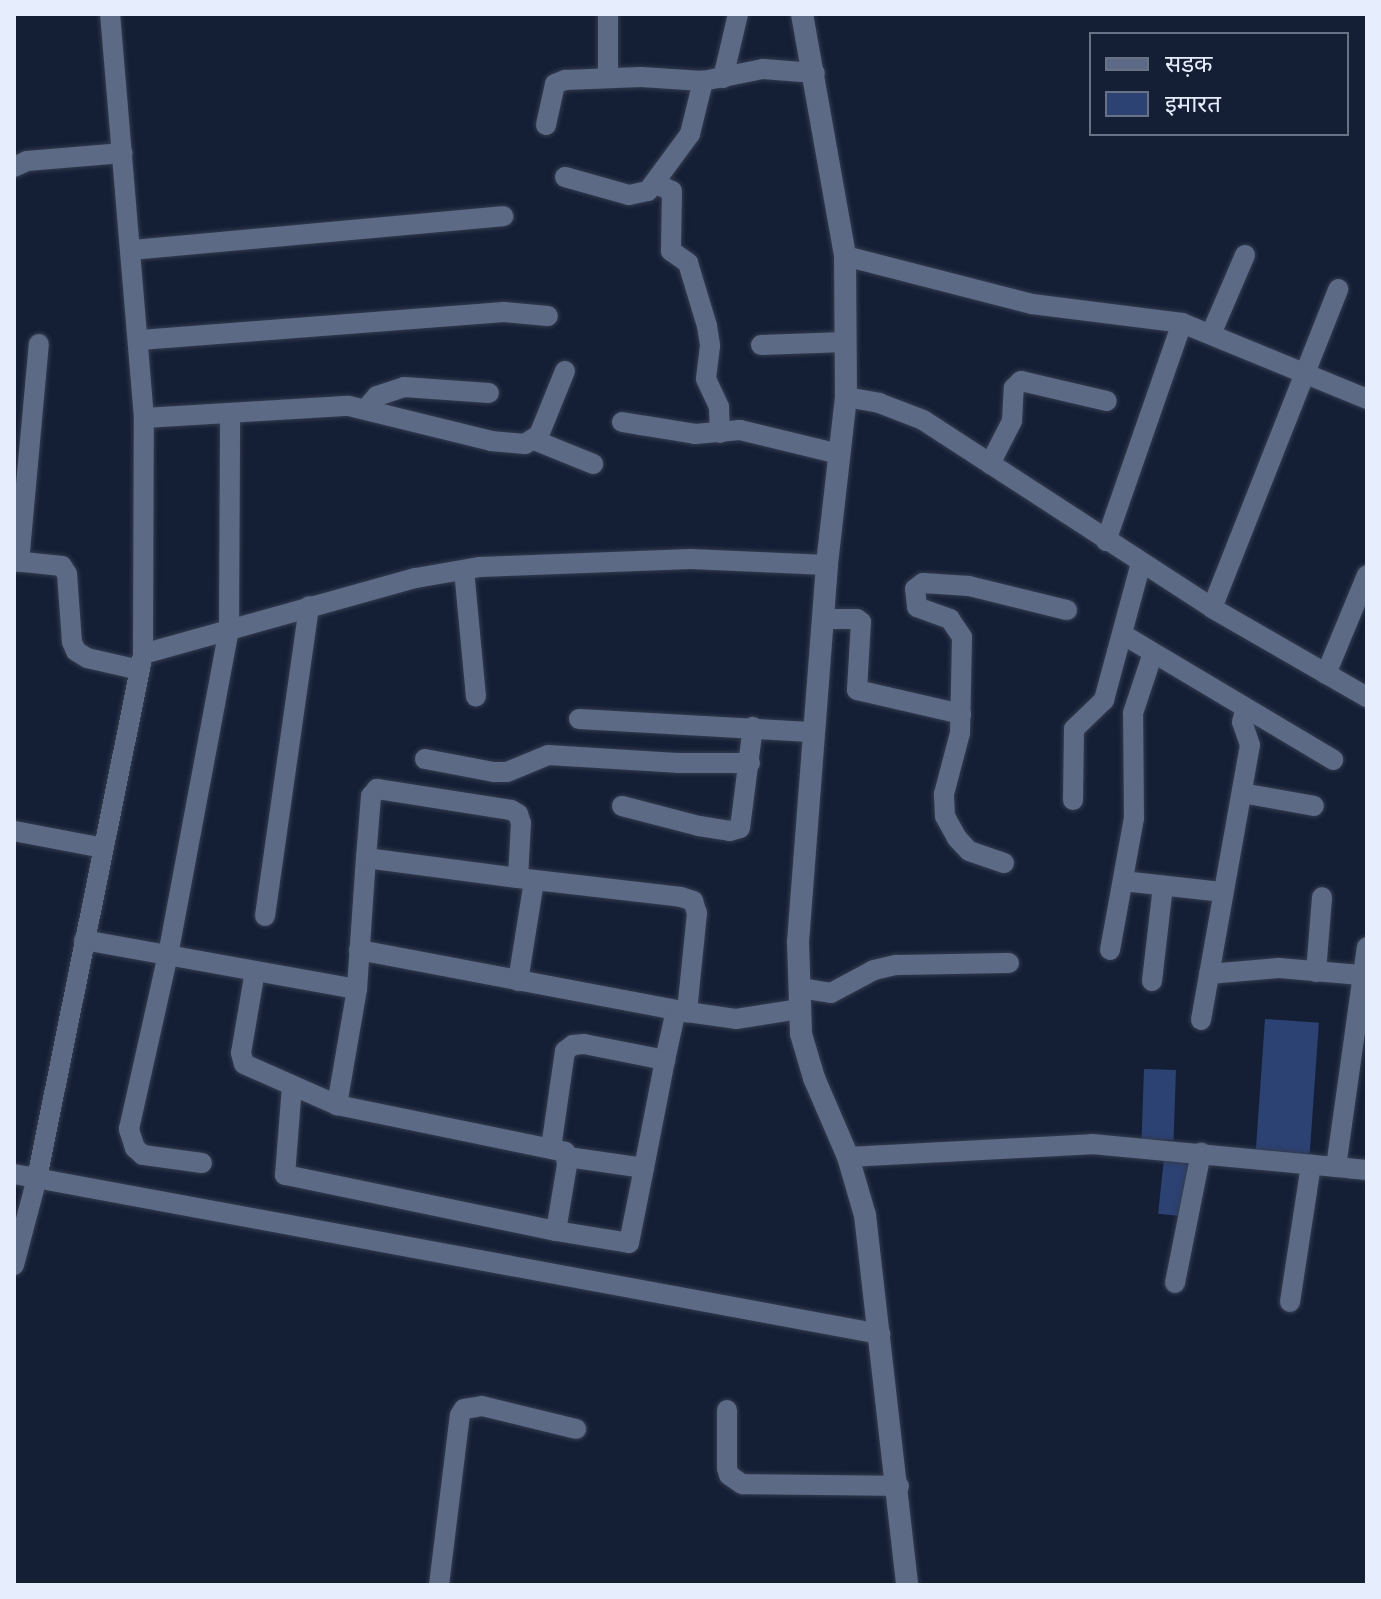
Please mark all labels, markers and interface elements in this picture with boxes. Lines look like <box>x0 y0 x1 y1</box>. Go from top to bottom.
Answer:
legend <box>1089 32 1349 136</box>
text: सड़क <box>1165 46 1213 79</box>
text: इमारत <box>1165 86 1221 119</box>

